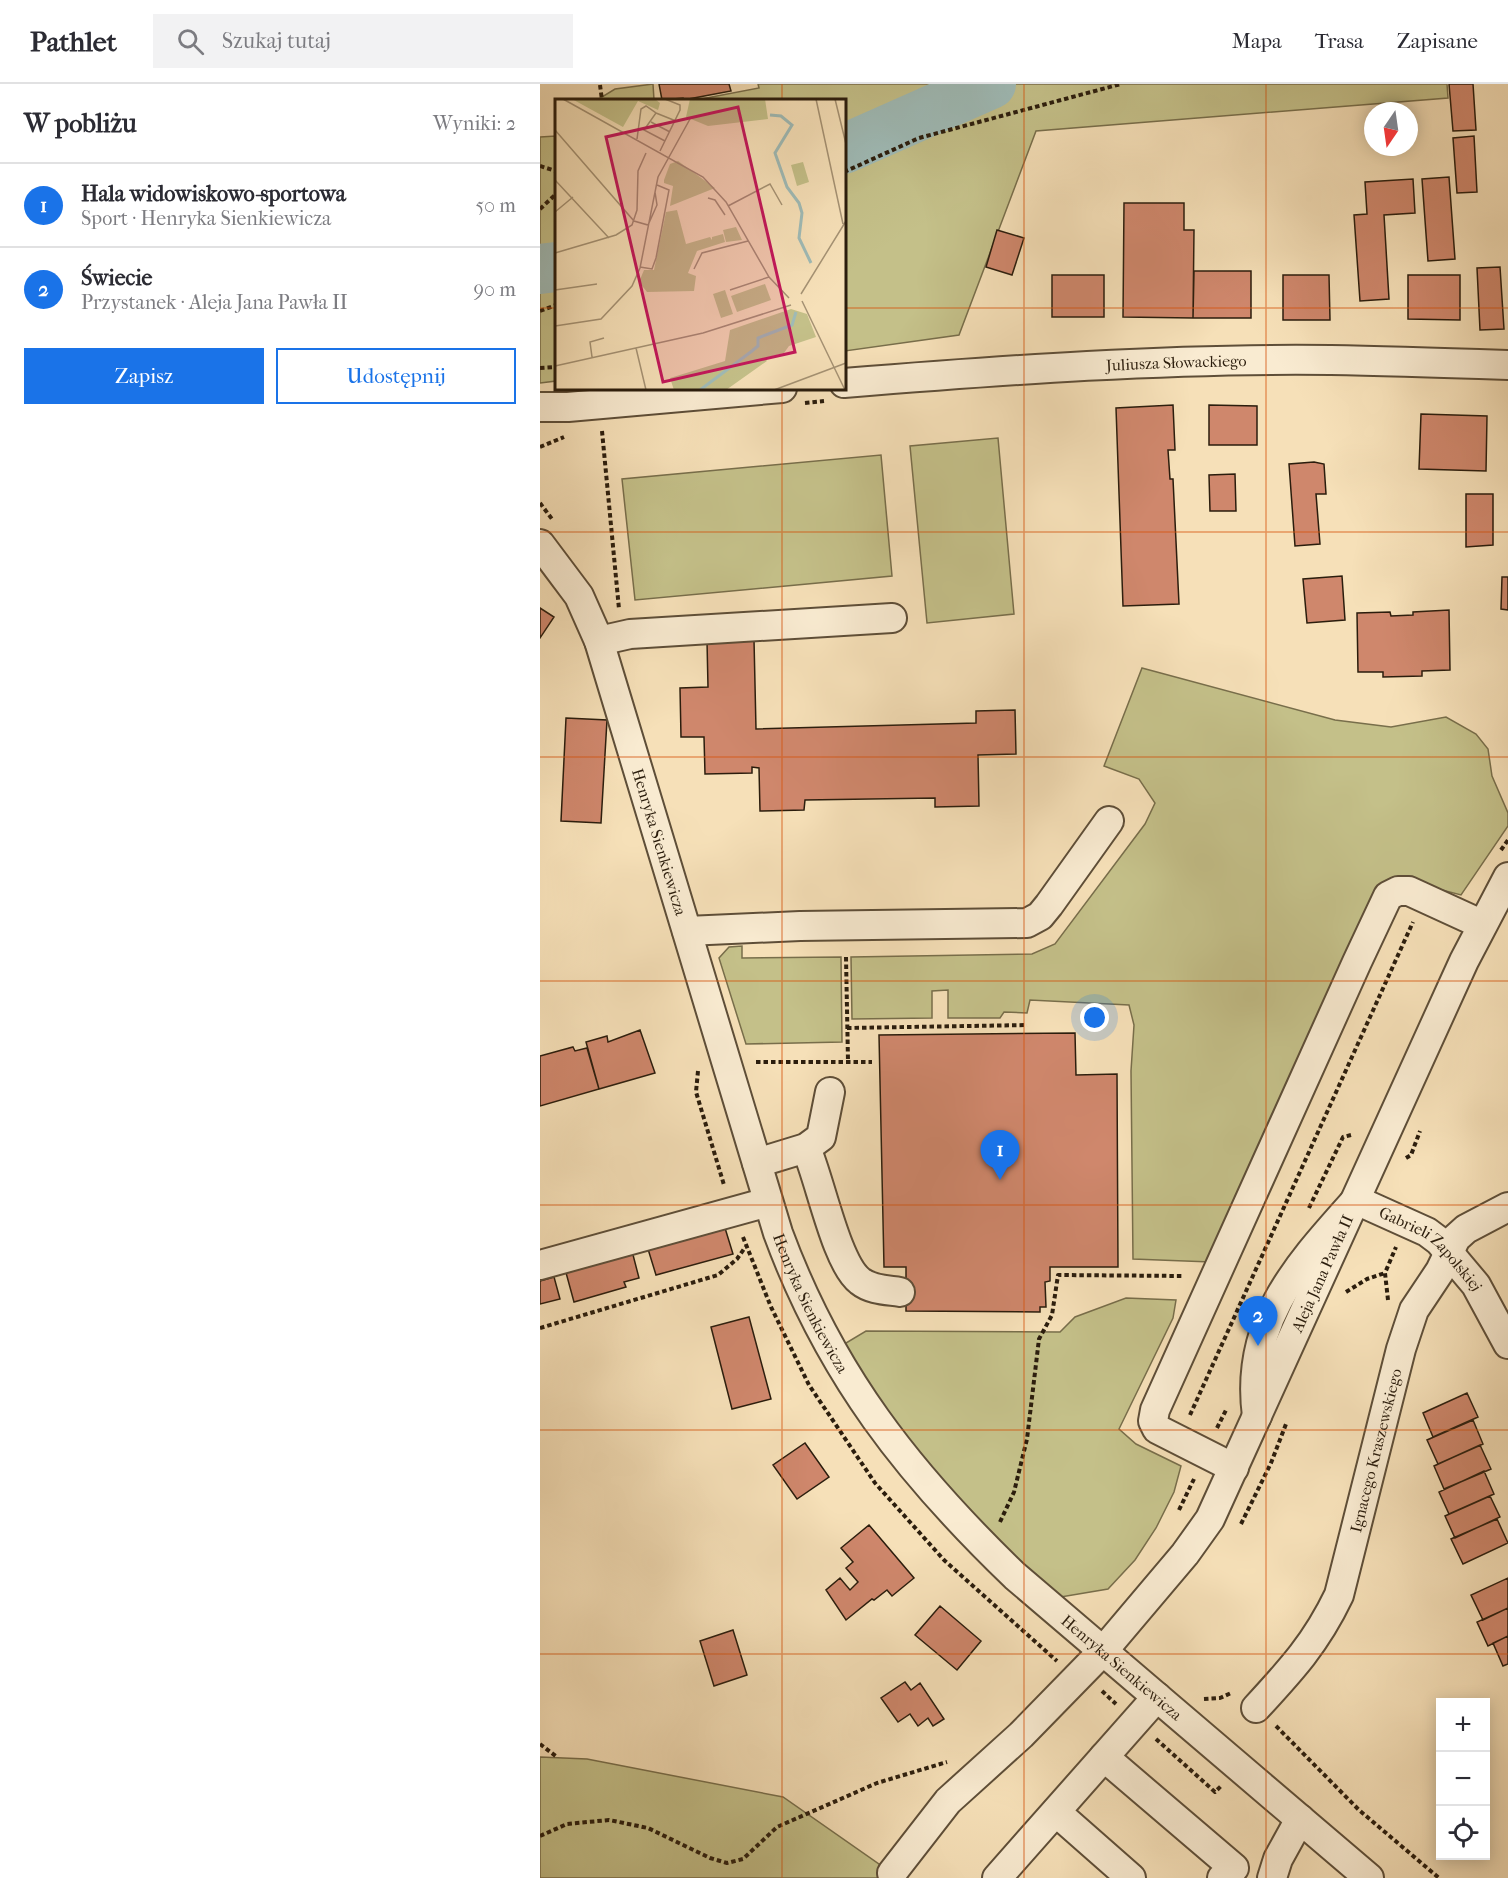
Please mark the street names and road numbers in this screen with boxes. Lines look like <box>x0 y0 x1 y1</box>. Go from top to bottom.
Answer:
street label: Juliusza Słowackiego <box>1104 351 1247 374</box>
street label: Henryka Sienkiewicza <box>629 766 691 918</box>
street label: Gabrieli Zapolskiej <box>1376 1202 1487 1294</box>
street label: Aleja Jana Pawła II <box>1286 1212 1357 1336</box>
street label: Henryka Sienkiewicza <box>769 1231 853 1377</box>
street label: Ignacego Kraszewskiego <box>1346 1366 1405 1534</box>
street label: Henryka Sienkiewicza <box>1058 1610 1187 1724</box>

